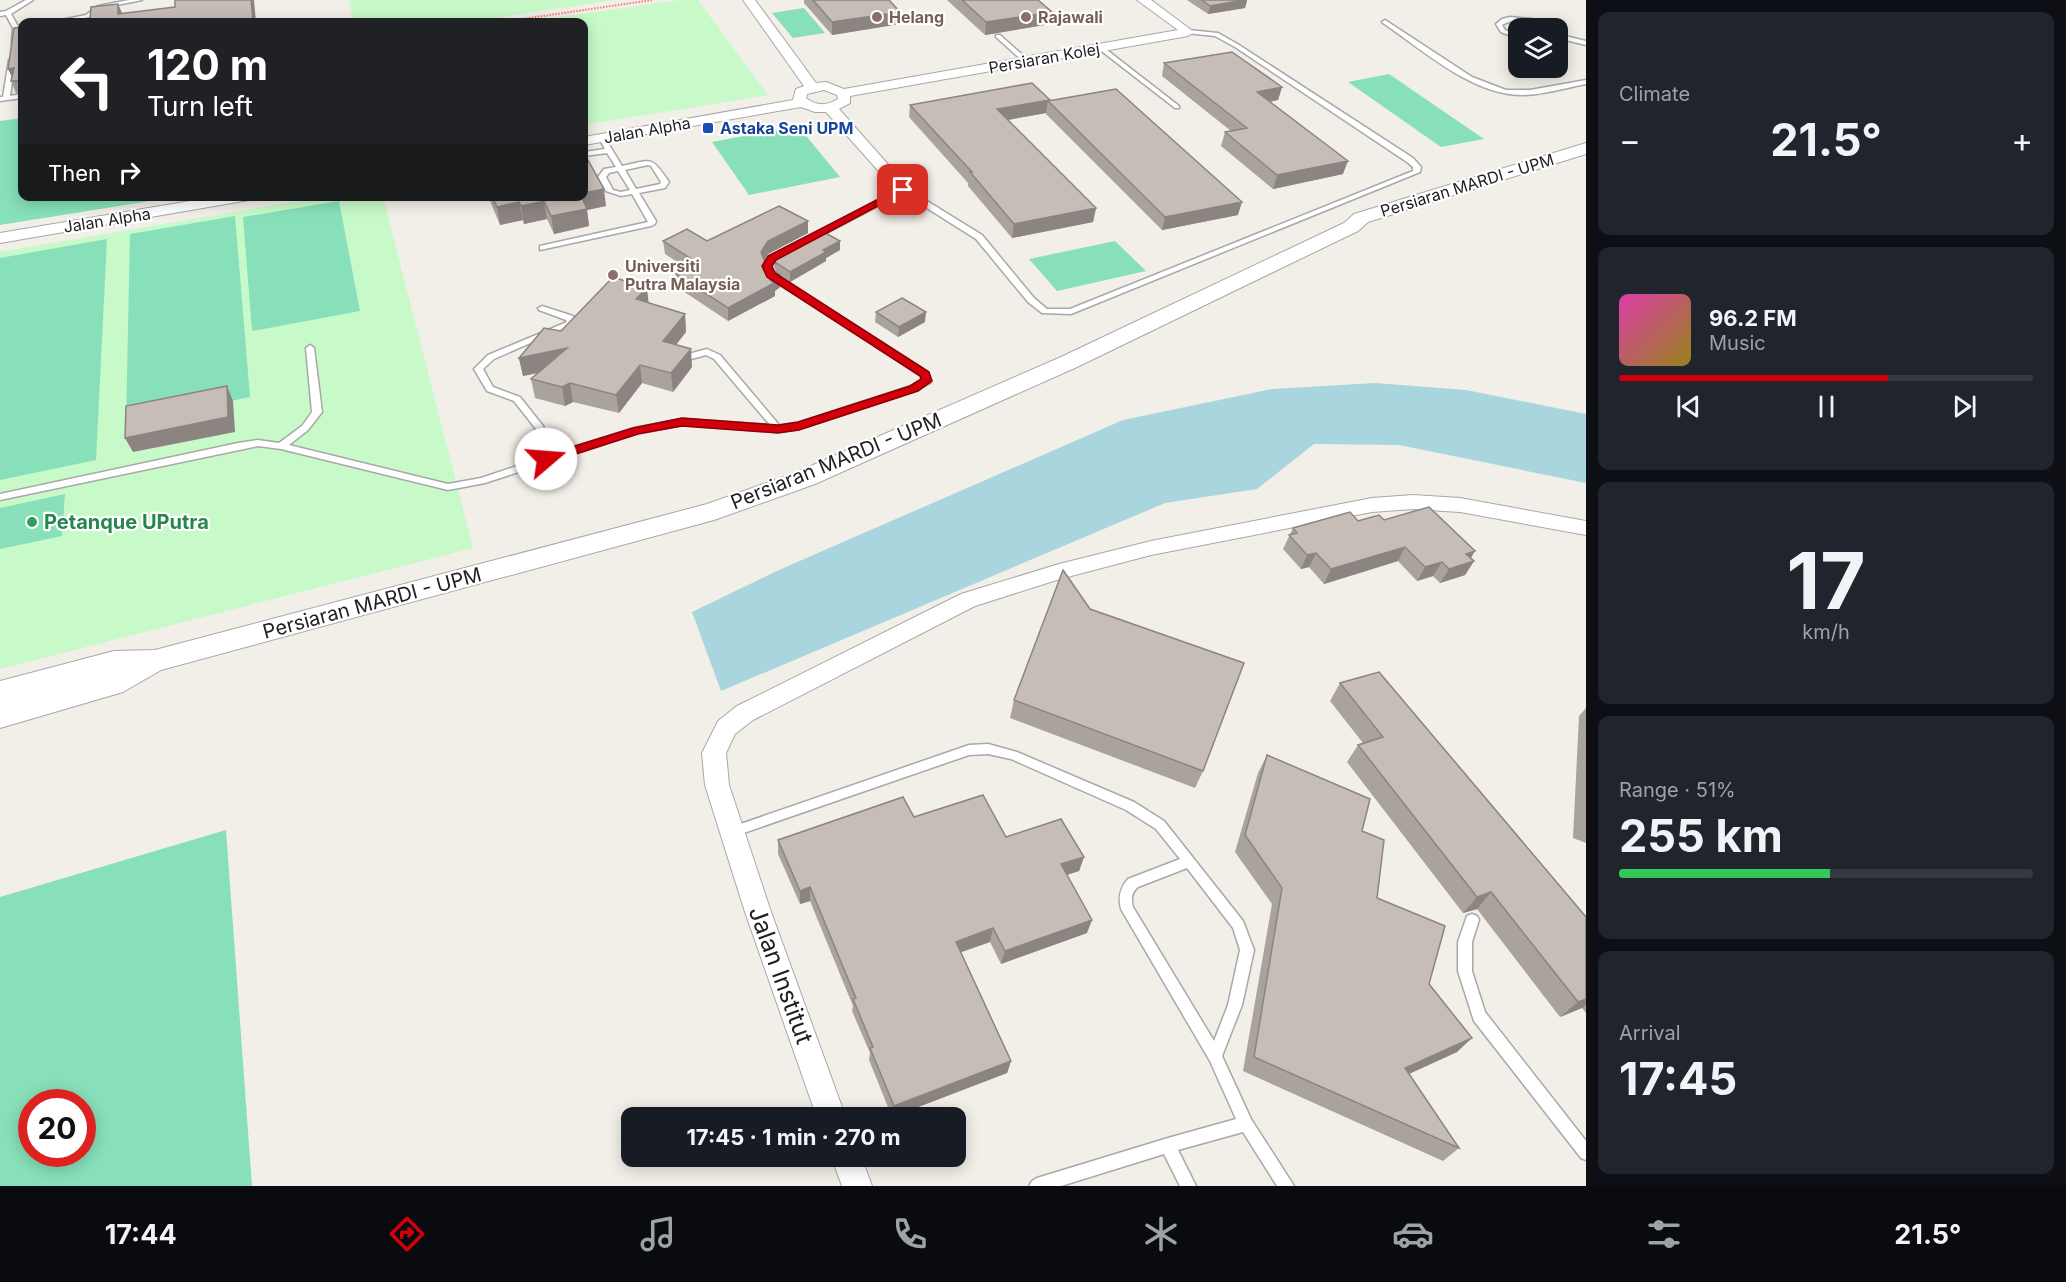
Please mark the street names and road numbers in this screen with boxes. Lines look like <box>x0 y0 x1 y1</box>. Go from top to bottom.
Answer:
street label: Persiaran Kolej <box>987 38 1101 78</box>
street label: Jalan Alpha <box>602 113 692 147</box>
street label: Persiaran MARDI - UPM <box>1378 149 1556 221</box>
street label: Jalan Alpha <box>62 203 152 237</box>
street label: Persiaran MARDI - UPM <box>727 408 945 514</box>
street label: Persiaran MARDI - UPM <box>260 562 484 644</box>
street label: Jalan Institut <box>743 902 819 1048</box>

